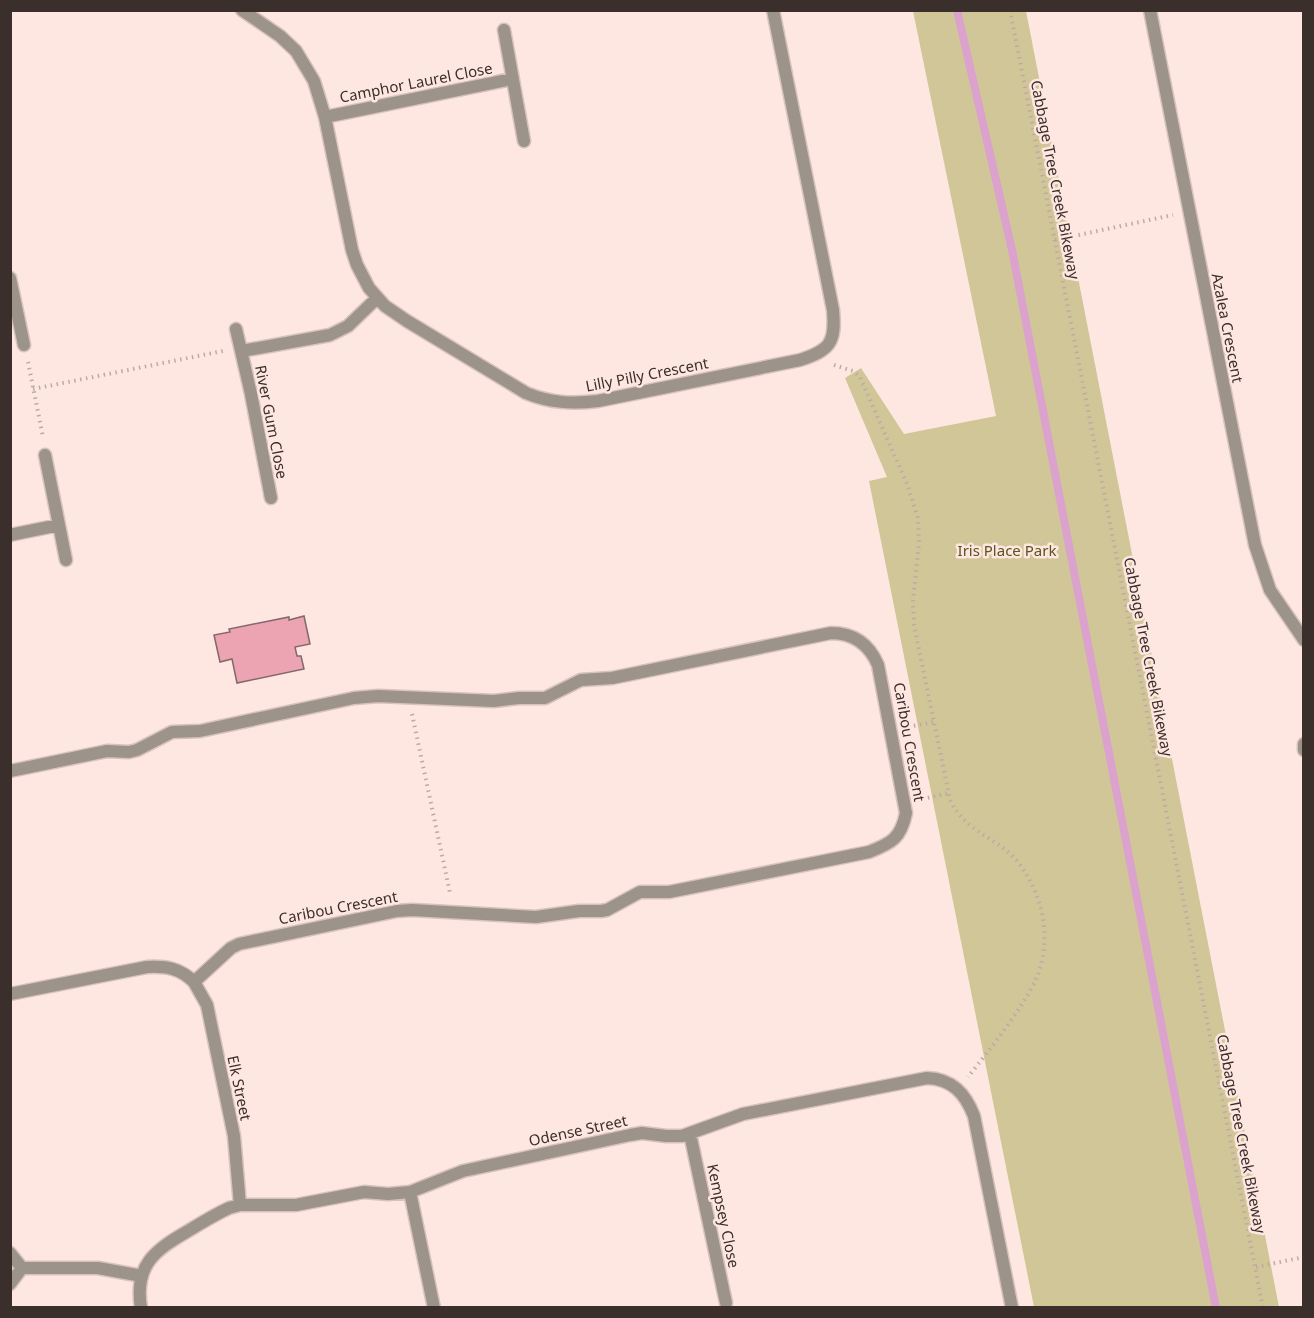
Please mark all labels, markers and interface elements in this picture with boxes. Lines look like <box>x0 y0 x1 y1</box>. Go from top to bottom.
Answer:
street label: Camphor Laurel Close <box>338 57 494 107</box>
street label: Cabbage Tree Creek Bikeway <box>1027 79 1085 281</box>
street label: Azalea Crescent <box>1208 271 1249 385</box>
street label: Lilly Pilly Crescent <box>584 352 710 396</box>
street label: River Gum Close <box>251 363 293 480</box>
park label: Iris Place Park <box>958 540 1056 560</box>
street label: Cabbage Tree Creek Bikeway <box>1120 556 1178 758</box>
street label: Caribou Crescent <box>890 681 930 804</box>
street label: Caribou Crescent <box>277 886 400 928</box>
street label: Cabbage Tree Creek Bikeway <box>1213 1033 1271 1235</box>
street label: Elk Street <box>223 1053 257 1123</box>
street label: Odense Street <box>527 1110 629 1150</box>
street label: Kempsey Close <box>703 1162 745 1270</box>

